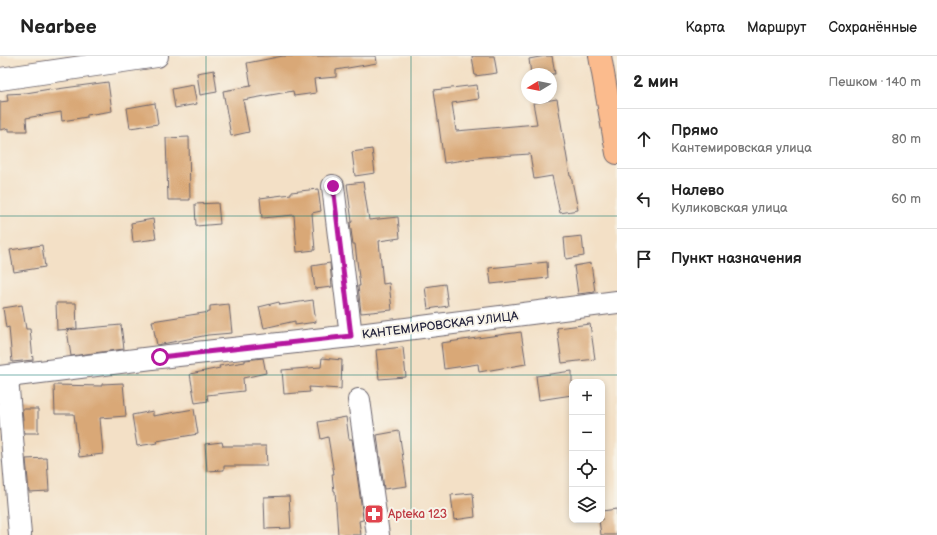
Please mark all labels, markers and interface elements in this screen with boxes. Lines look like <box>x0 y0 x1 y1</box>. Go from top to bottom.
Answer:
text: Nearbee <box>20 16 97 39</box>
text: Карта <box>686 19 725 36</box>
text: Маршрут <box>747 19 807 36</box>
text: Сохранённые <box>829 19 917 36</box>
north arrow <box>521 68 557 104</box>
text: 2 мин <box>633 72 679 92</box>
text: Пешком · 140 m <box>829 74 921 90</box>
text: Прямо <box>671 121 718 140</box>
icon: ahead <box>633 128 655 150</box>
text: 80 m <box>892 131 921 147</box>
text: Кантемировская улица <box>671 140 812 156</box>
route end <box>324 177 342 195</box>
text: Налево <box>671 181 724 200</box>
icon: left <box>633 188 655 210</box>
text: 60 m <box>891 191 921 207</box>
text: Куликовская улица <box>671 200 788 216</box>
icon: arrive <box>633 248 655 270</box>
text: Пункт назначения <box>671 249 802 268</box>
street label: КАНТЕМИРОВСКАЯ УЛИЦА <box>361 308 520 343</box>
route start <box>151 348 169 366</box>
map controls <box>569 379 605 523</box>
button: + <box>569 379 605 415</box>
button: − <box>569 415 605 451</box>
button: locate <box>569 451 605 487</box>
button: layers <box>569 487 605 523</box>
pharmacy icon: Apteka 123 <box>363 503 385 525</box>
place label: Apteka 123 <box>388 507 447 522</box>

